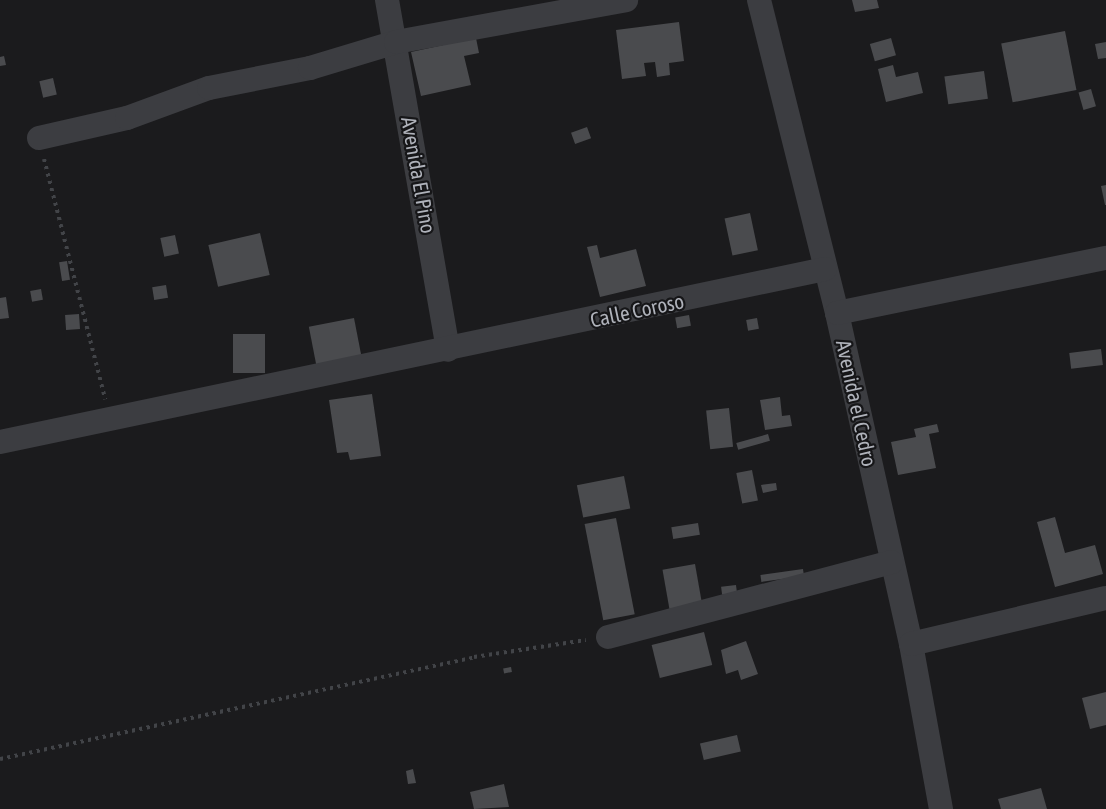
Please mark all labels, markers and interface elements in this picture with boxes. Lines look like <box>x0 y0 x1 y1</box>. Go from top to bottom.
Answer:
street label: Avenida El Pino <box>396 115 442 235</box>
street label: Calle Coroso <box>588 288 686 332</box>
street label: Avenida el Cedro <box>831 337 883 469</box>

